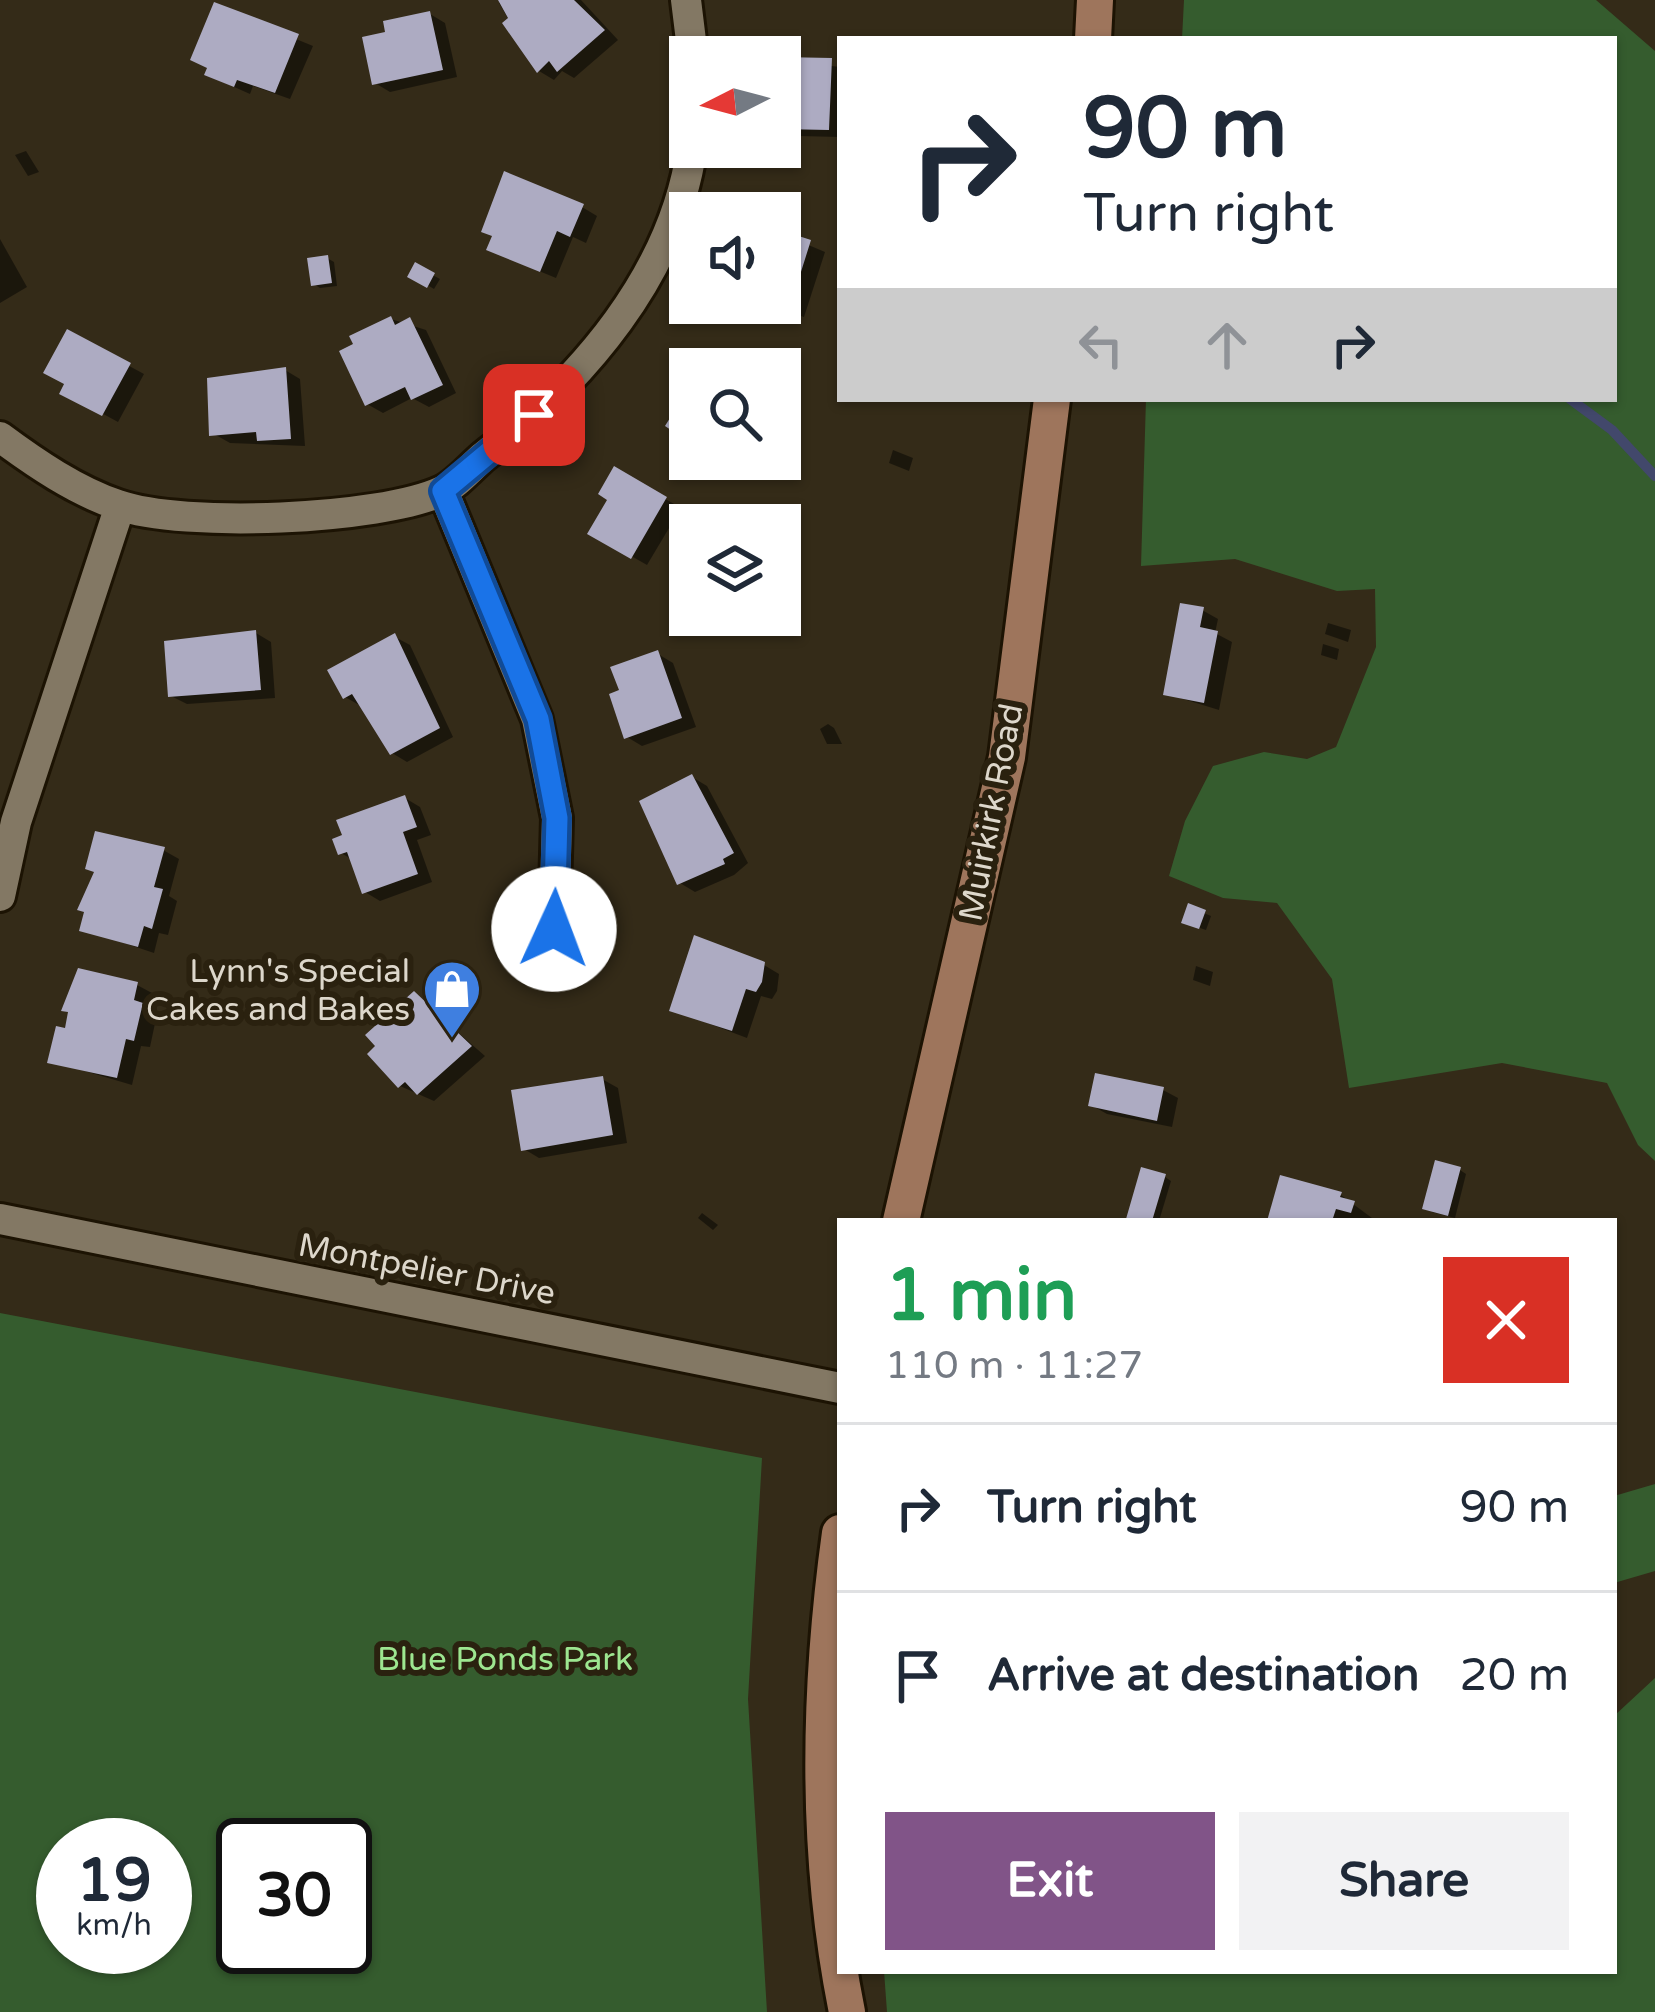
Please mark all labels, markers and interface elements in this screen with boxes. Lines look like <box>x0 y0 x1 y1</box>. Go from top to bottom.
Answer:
north arrow <box>669 36 801 168</box>
map controls <box>669 36 801 636</box>
text: 90 m <box>1083 79 1287 180</box>
icon: right <box>885 84 1041 240</box>
text: Turn right <box>1083 181 1334 246</box>
button: sound <box>669 192 801 324</box>
icon: left <box>1068 312 1134 378</box>
icon: ahead <box>1194 312 1260 378</box>
icon: right <box>1320 312 1386 378</box>
button: search <box>669 348 801 480</box>
pin <box>483 364 585 466</box>
icon: arrive <box>501 382 567 448</box>
button: layers <box>669 504 801 636</box>
street label: Muirkirk Road <box>951 700 1032 924</box>
position arrow <box>491 866 617 992</box>
place label: Lynn's Special Cakes and Bakes <box>146 952 410 1029</box>
shop icon: Lynn's Special Cakes and Bakes <box>421 958 483 1040</box>
street label: Montpelier Drive <box>295 1225 558 1314</box>
text: 1 min <box>885 1253 1077 1340</box>
button: close <box>1443 1257 1569 1383</box>
text: 110 m · 11:27 <box>885 1342 1143 1389</box>
icon: right <box>885 1475 951 1541</box>
text: Turn right <box>987 1481 1196 1535</box>
text: 90 m <box>1459 1481 1569 1535</box>
park label: Blue Ponds Park <box>377 1640 633 1679</box>
icon: arrive <box>885 1643 951 1709</box>
text: Arrive at destination <box>987 1649 1419 1703</box>
text: 20 m <box>1459 1649 1569 1703</box>
button: Exit <box>885 1812 1215 1950</box>
button: Share <box>1239 1812 1569 1950</box>
speed limit sign: 30 <box>216 1818 372 1974</box>
text: 19 <box>76 1845 152 1917</box>
text: km/h <box>76 1907 152 1944</box>

